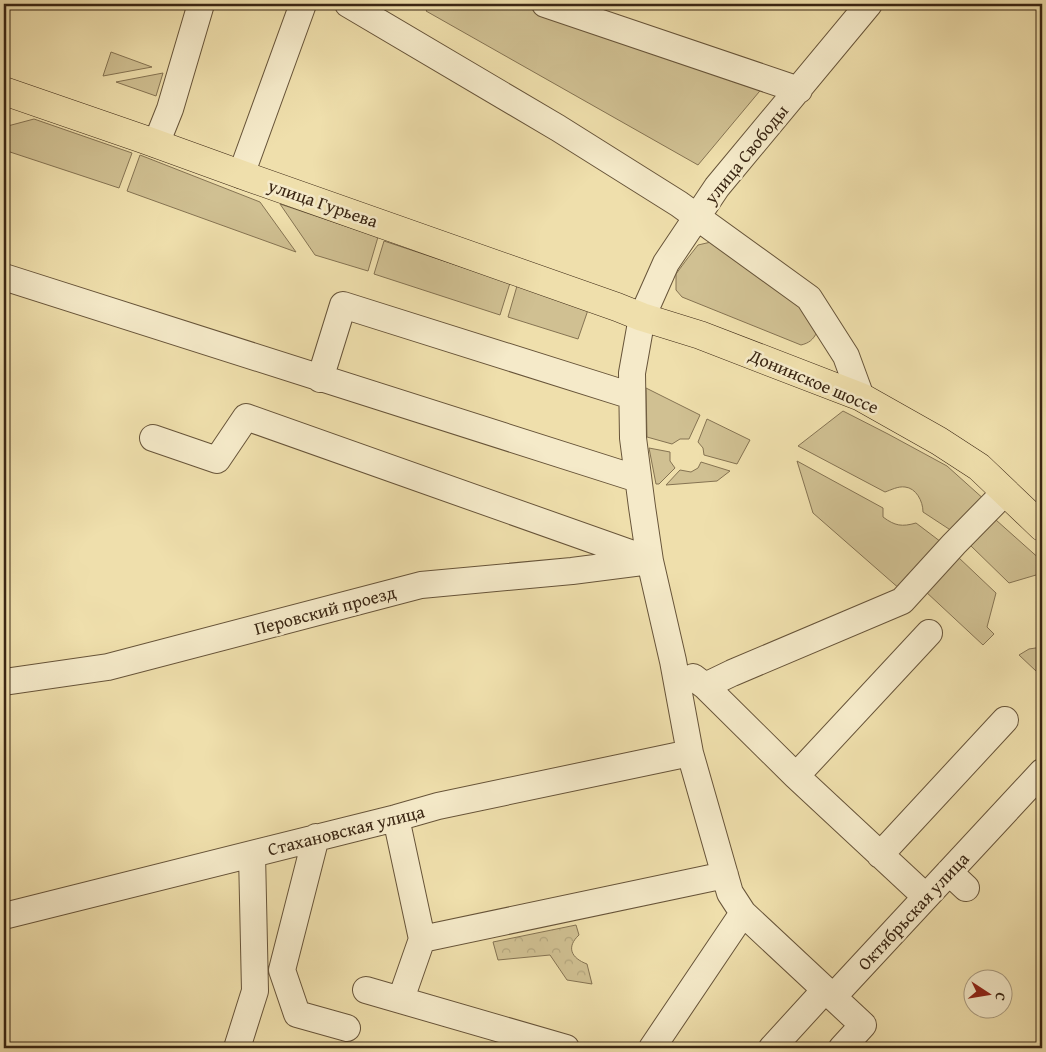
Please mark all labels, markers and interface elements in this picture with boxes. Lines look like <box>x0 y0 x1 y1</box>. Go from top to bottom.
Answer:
street label: улица Свободы <box>697 98 795 210</box>
street label: улица Гурьева <box>264 171 382 235</box>
street label: Донинское шоссе <box>744 341 883 420</box>
street label: Перовский проезд <box>251 578 399 642</box>
street label: Стахановская улица <box>265 797 428 863</box>
street label: Октябрьская улица <box>851 845 975 976</box>
north arrow <box>964 970 1014 1020</box>
text: С <box>990 991 1011 1003</box>

